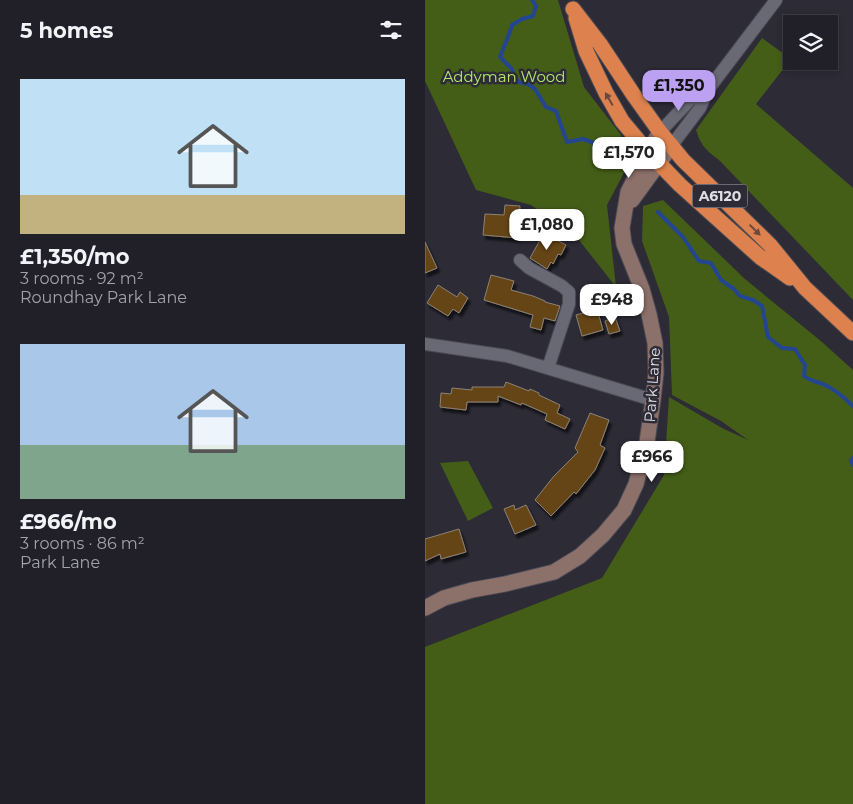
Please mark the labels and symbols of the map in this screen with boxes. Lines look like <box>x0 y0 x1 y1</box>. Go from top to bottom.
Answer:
park label: Addyman Wood <box>443 67 565 86</box>
pin: £1,350 <box>638 70 720 112</box>
one-way arrow <box>605 92 614 106</box>
pin: £1,570 <box>588 136 670 179</box>
road number: A6120 <box>693 185 747 208</box>
pin: £1,080 <box>506 208 588 251</box>
one-way arrow <box>749 224 761 236</box>
pin: £948 <box>582 284 642 326</box>
street label: Park Lane <box>640 347 664 423</box>
pin: £966 <box>622 440 682 483</box>

